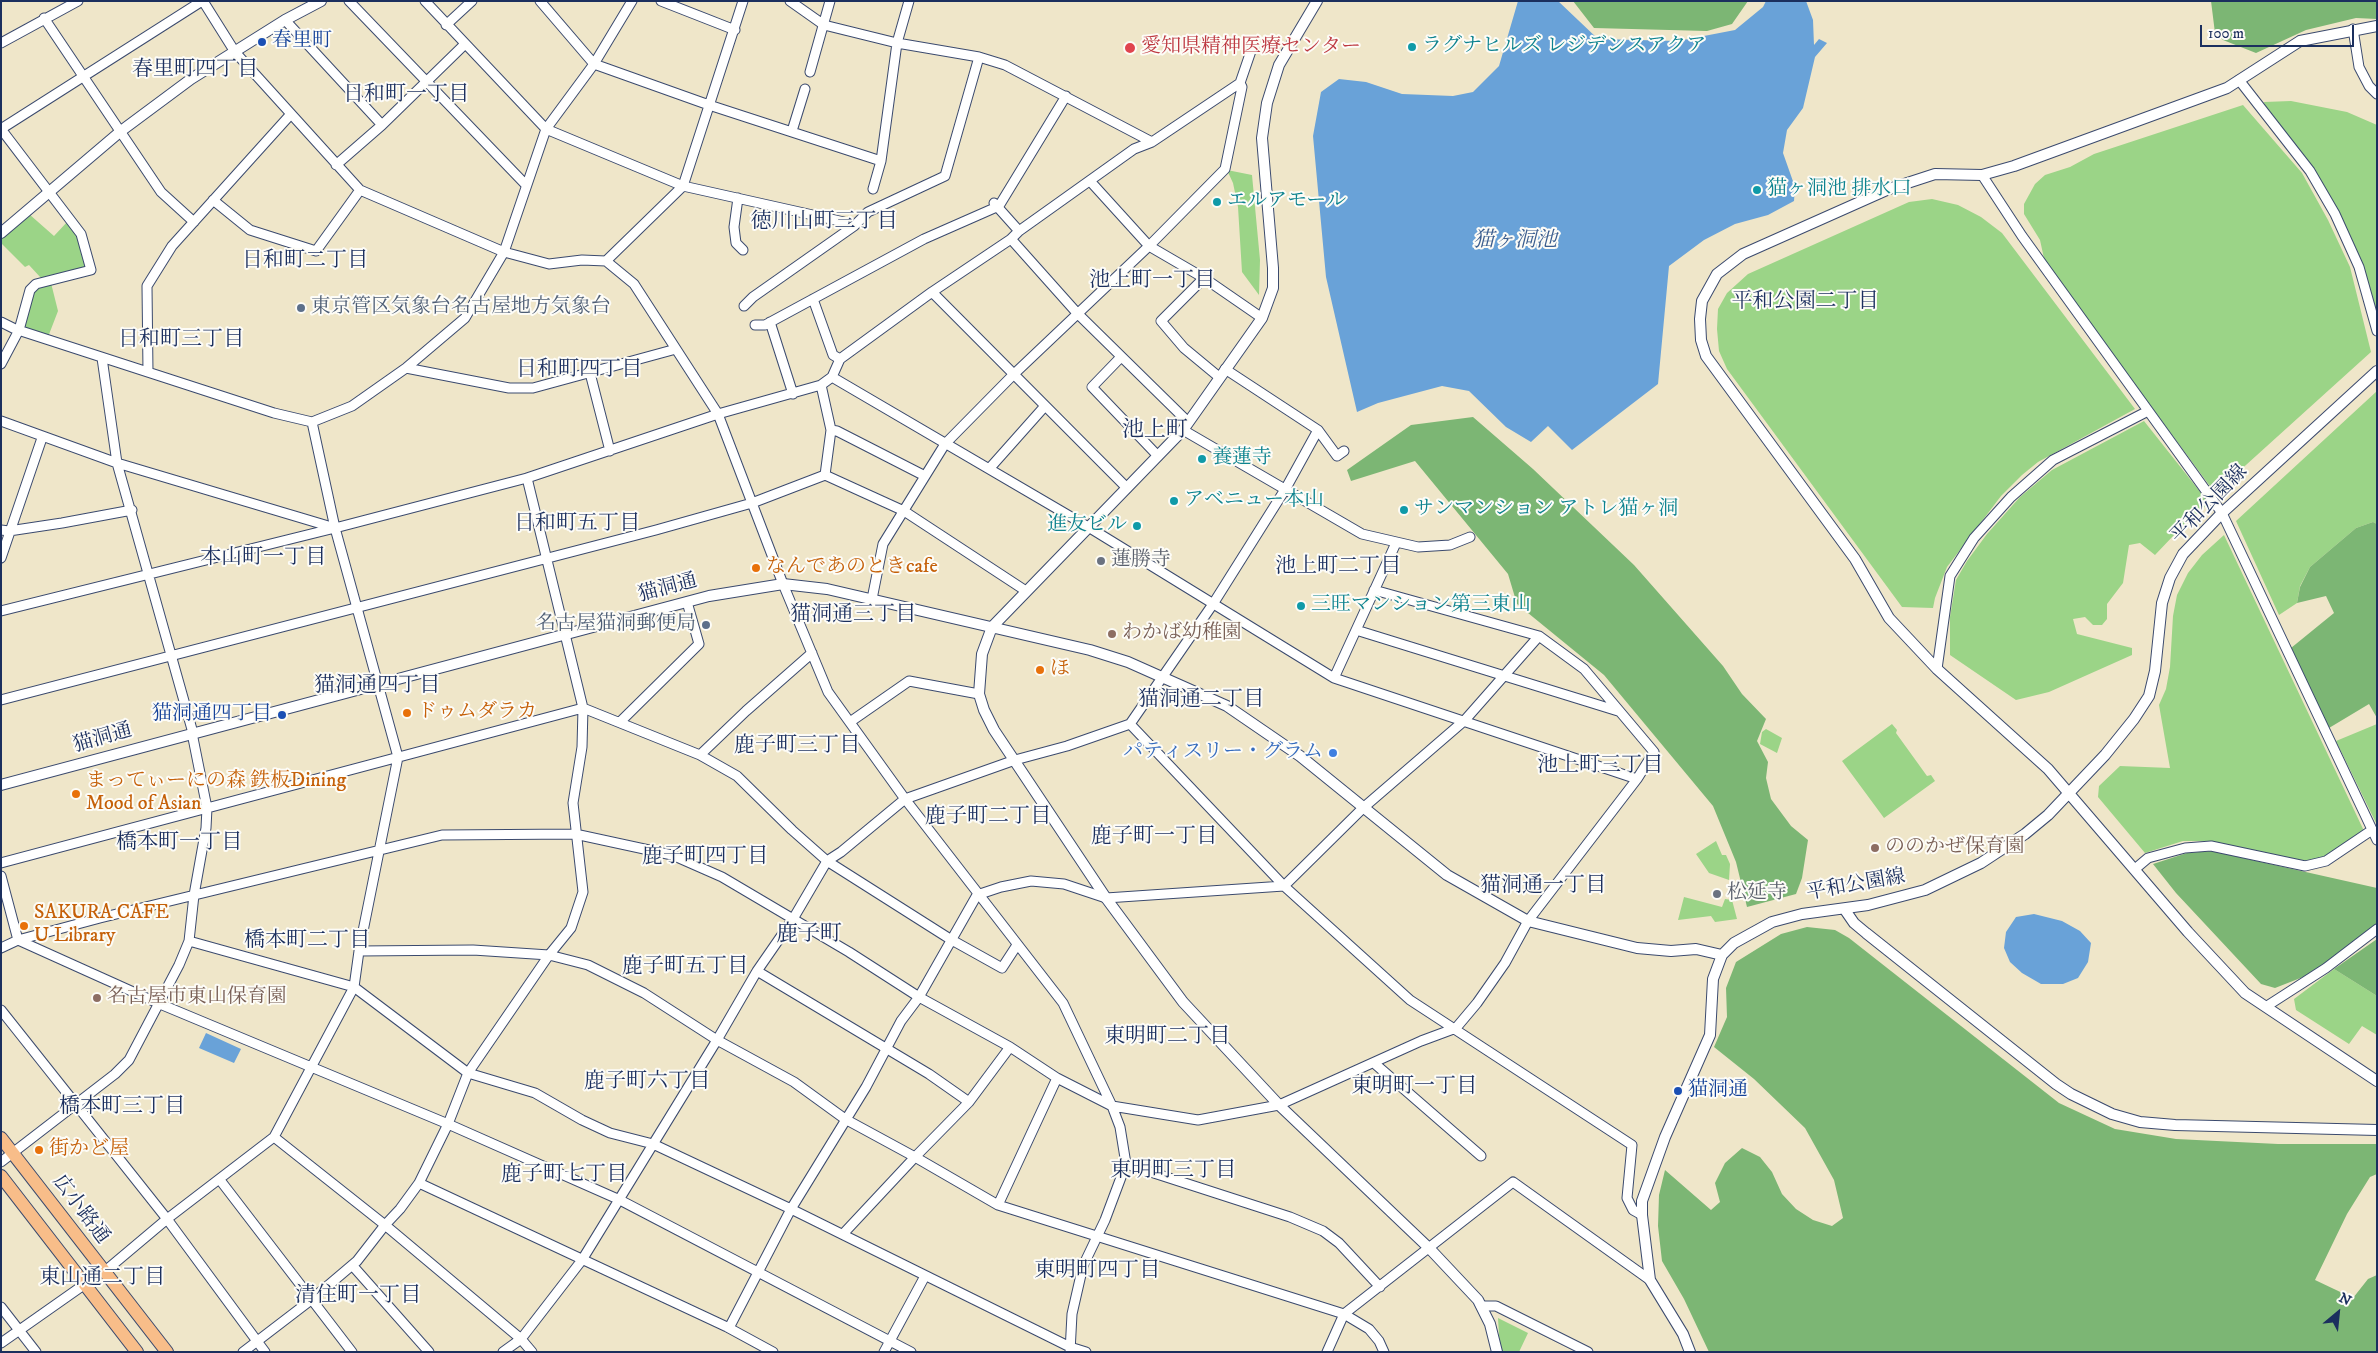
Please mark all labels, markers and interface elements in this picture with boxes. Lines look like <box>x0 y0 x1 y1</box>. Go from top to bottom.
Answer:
scale bar <box>2203 15 2357 47</box>
text: 100 m <box>2208 24 2244 43</box>
place label: 春里町 <box>272 30 332 54</box>
place label: ラグナヒルズ レジデンスアクア <box>1422 35 1706 59</box>
marker: 春里町 <box>256 36 268 48</box>
place label: 愛知県精神医療センター <box>1141 36 1361 60</box>
marker: 愛知県精神医療センター <box>1123 41 1137 55</box>
marker: ラグナヒルズ レジデンスアクア <box>1406 41 1418 53</box>
district label: 春里町四丁目 <box>132 58 258 84</box>
district label: 日和町一丁目 <box>343 83 469 109</box>
place label: 猫ヶ洞池 排水口 <box>1767 178 1911 202</box>
marker: 猫ヶ洞池 排水口 <box>1751 184 1763 196</box>
place label: エルアモール <box>1227 190 1346 214</box>
marker: エルアモール <box>1211 196 1223 208</box>
district label: 徳川山町三丁目 <box>751 210 897 236</box>
water label: 猫ヶ洞池 <box>1473 229 1557 255</box>
district label: 日和町二丁目 <box>242 249 368 275</box>
district label: 池上町一丁目 <box>1089 269 1215 295</box>
district label: 平和公園二丁目 <box>1732 290 1878 316</box>
place label: 東京管区気象台名古屋地方気象台 <box>311 296 611 320</box>
marker: 東京管区気象台名古屋地方気象台 <box>295 302 307 314</box>
district label: 日和町三丁目 <box>118 328 244 354</box>
district label: 日和町四丁目 <box>516 358 642 384</box>
district label: 池上町 <box>1122 418 1188 444</box>
place label: 養蓮寺 <box>1212 447 1272 471</box>
marker: 養蓮寺 <box>1196 453 1208 465</box>
street label: 平和公園線 <box>2167 461 2253 549</box>
place label: アベニュー本山 <box>1184 489 1324 513</box>
marker: アベニュー本山 <box>1168 495 1180 507</box>
place label: サンマンション アトレ猫ヶ洞 <box>1414 498 1678 522</box>
marker: サンマンション アトレ猫ヶ洞 <box>1398 504 1410 516</box>
district label: 日和町五丁目 <box>514 512 640 538</box>
place label: 進友ビル <box>1047 514 1127 538</box>
marker: 進友ビル <box>1131 520 1143 532</box>
district label: 本山町一丁目 <box>200 546 326 572</box>
place label: 蓮勝寺 <box>1111 549 1171 573</box>
marker: 蓮勝寺 <box>1095 555 1107 567</box>
district label: 池上町二丁目 <box>1275 555 1401 581</box>
place label: なんであのときcafe <box>766 556 938 580</box>
marker: なんであのときcafe <box>750 562 762 574</box>
street label: 猫洞通 <box>636 570 700 608</box>
place label: 三旺マンション第三東山 <box>1311 594 1531 618</box>
marker: 三旺マンション第三東山 <box>1295 600 1307 612</box>
district label: 猫洞通三丁目 <box>790 603 916 629</box>
place label: 名古屋猫洞郵便局 <box>536 613 696 637</box>
marker: 名古屋猫洞郵便局 <box>700 619 712 631</box>
place label: わかば幼稚園 <box>1122 622 1242 646</box>
marker: わかば幼稚園 <box>1106 628 1118 640</box>
place label: ほ <box>1050 658 1070 682</box>
marker: ほ <box>1034 664 1046 676</box>
district label: 猫洞通四丁目 <box>314 674 440 700</box>
district label: 猫洞通二丁目 <box>1138 688 1264 714</box>
place label: ドゥムダラカ <box>417 701 537 725</box>
place label: 猫洞通四丁目 <box>152 703 272 727</box>
marker: ドゥムダラカ <box>401 707 413 719</box>
marker: 猫洞通四丁目 <box>276 709 288 721</box>
street label: 猫洞通 <box>71 719 135 759</box>
district label: 鹿子町三丁目 <box>734 734 860 760</box>
place label: パティスリー・グラム <box>1123 741 1323 765</box>
marker: パティスリー・グラム <box>1327 747 1339 759</box>
district label: 池上町三丁目 <box>1537 754 1663 780</box>
place label: まってぃーにの森 鉄板Dining Mood of Asian <box>86 770 346 817</box>
marker: まってぃーにの森 鉄板Dining Mood of Asian <box>70 788 82 800</box>
district label: 鹿子町二丁目 <box>925 805 1051 831</box>
district label: 鹿子町一丁目 <box>1091 825 1217 851</box>
district label: 橋本町一丁目 <box>116 831 242 857</box>
place label: ののかぜ保育園 <box>1885 836 2025 860</box>
marker: ののかぜ保育園 <box>1869 842 1881 854</box>
district label: 鹿子町四丁目 <box>642 845 768 871</box>
street label: 平和公園線 <box>1805 865 1907 907</box>
district label: 猫洞通一丁目 <box>1480 874 1606 900</box>
place label: 松延寺 <box>1727 882 1787 906</box>
marker: 松延寺 <box>1711 888 1723 900</box>
place label: SAKURA CAFE U Library <box>34 902 169 949</box>
marker: SAKURA CAFE U Library <box>18 920 30 932</box>
district label: 鹿子町 <box>776 922 842 948</box>
district label: 橋本町二丁目 <box>244 929 370 955</box>
district label: 鹿子町五丁目 <box>622 955 748 981</box>
place label: 名古屋市東山保育園 <box>107 986 287 1010</box>
marker: 名古屋市東山保育園 <box>91 992 103 1004</box>
district label: 東明町二丁目 <box>1104 1025 1230 1051</box>
district label: 鹿子町六丁目 <box>584 1070 710 1096</box>
district label: 東明町一丁目 <box>1351 1075 1477 1101</box>
place label: 猫洞通 <box>1688 1079 1748 1103</box>
marker: 猫洞通 <box>1672 1085 1684 1097</box>
district label: 橋本町三丁目 <box>59 1095 185 1121</box>
place label: 街かど屋 <box>49 1138 129 1162</box>
marker: 街かど屋 <box>33 1144 45 1156</box>
district label: 東明町三丁目 <box>1110 1159 1236 1185</box>
district label: 鹿子町七丁目 <box>501 1163 627 1189</box>
street label: 広小路通 <box>46 1171 114 1249</box>
district label: 東明町四丁目 <box>1034 1259 1160 1285</box>
district label: 東山通二丁目 <box>39 1266 165 1292</box>
district label: 清住町一丁目 <box>295 1284 421 1310</box>
north arrow <box>2313 1288 2363 1338</box>
text: N <box>2336 1289 2354 1310</box>

